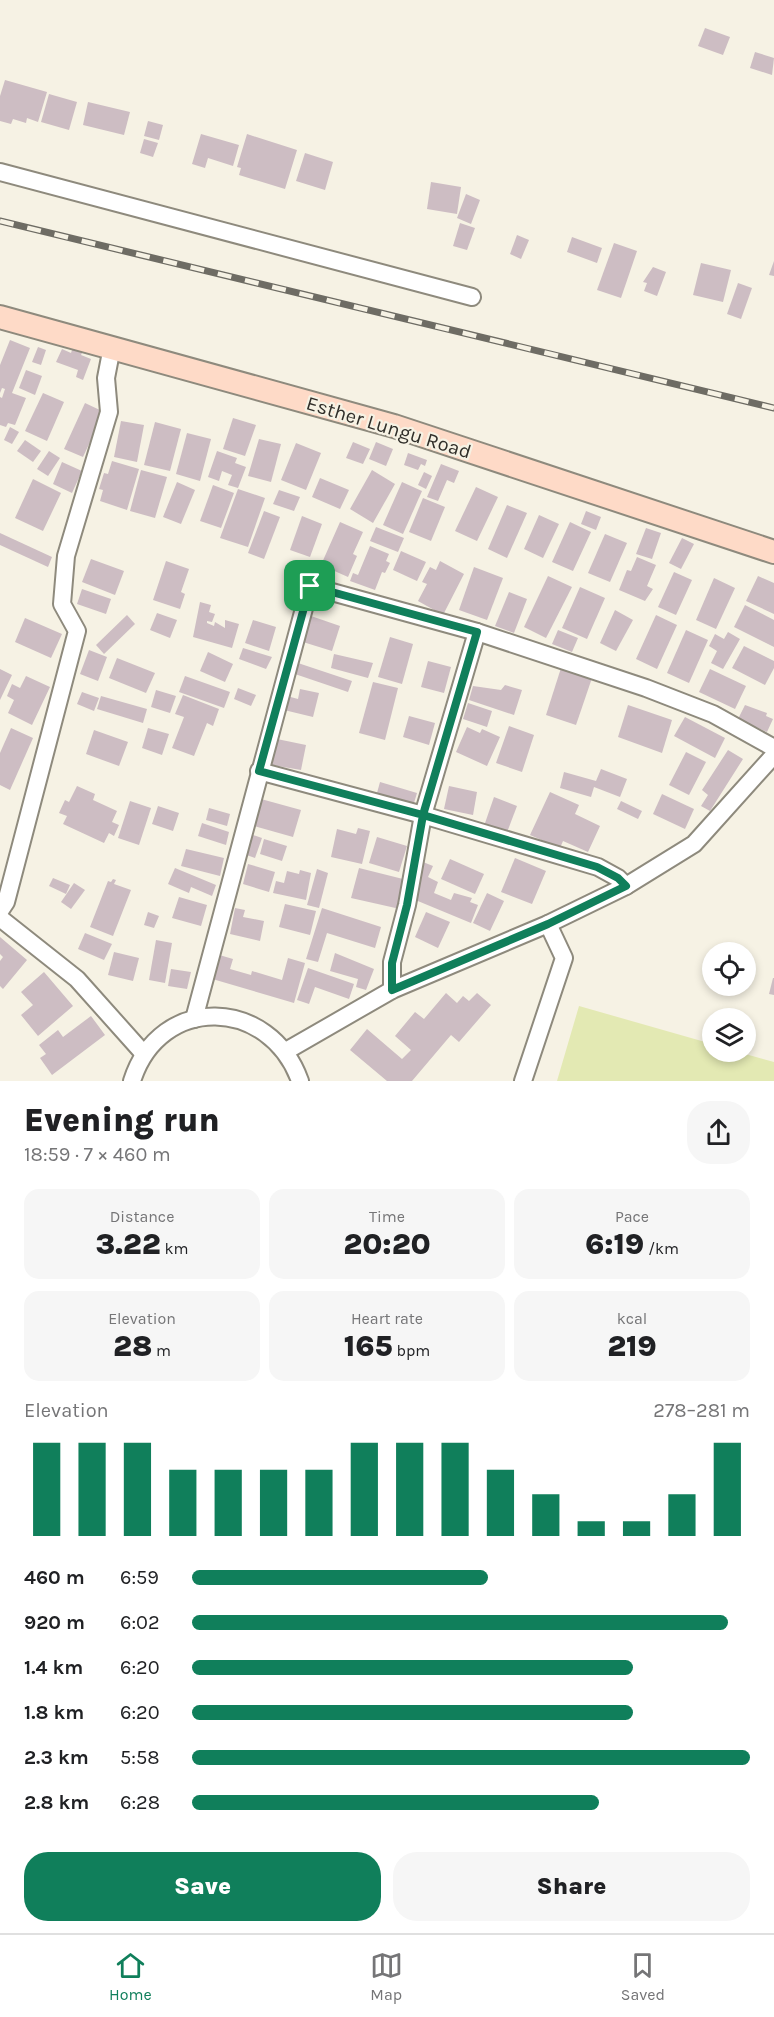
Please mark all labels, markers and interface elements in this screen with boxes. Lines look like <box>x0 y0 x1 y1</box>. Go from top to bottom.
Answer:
street label: Esther Lungu Road <box>304 391 474 464</box>
pin <box>284 560 335 611</box>
icon: arrive <box>293 569 326 602</box>
map controls <box>702 942 756 1062</box>
button: locate <box>702 942 756 996</box>
button: layers <box>702 1008 756 1062</box>
text: Evening run <box>24 1101 220 1139</box>
button: share <box>687 1101 750 1164</box>
text: 18:59 · 7 × 460 m <box>24 1143 171 1166</box>
text: Distance <box>110 1207 174 1226</box>
text: Time <box>369 1207 405 1226</box>
text: Pace <box>615 1207 649 1226</box>
text: 3.22 <box>96 1226 161 1262</box>
text: 20:20 <box>343 1226 431 1262</box>
text: 6:19 <box>585 1226 644 1262</box>
text: km <box>161 1239 188 1258</box>
text: /km <box>644 1239 679 1258</box>
text: Elevation <box>108 1309 176 1328</box>
text: Heart rate <box>351 1309 423 1328</box>
text: kcal <box>617 1309 647 1328</box>
text: 28 <box>113 1328 152 1364</box>
text: 165 <box>344 1328 393 1364</box>
text: 219 <box>607 1328 657 1364</box>
text: m <box>152 1341 171 1360</box>
text: bpm <box>393 1341 430 1360</box>
text: Elevation <box>24 1399 109 1422</box>
text: 278–281 m <box>653 1399 750 1422</box>
text: 460 m <box>24 1566 85 1589</box>
text: 6:59 <box>120 1566 159 1589</box>
text: 920 m <box>24 1611 85 1634</box>
text: 6:02 <box>120 1611 160 1634</box>
text: 1.4 km <box>24 1656 83 1679</box>
text: 6:20 <box>120 1656 160 1679</box>
text: 1.8 km <box>24 1701 84 1724</box>
text: 6:20 <box>120 1701 160 1724</box>
text: 2.3 km <box>24 1746 89 1769</box>
text: 5:58 <box>120 1746 159 1769</box>
text: 2.8 km <box>24 1791 89 1814</box>
text: 6:28 <box>120 1791 160 1814</box>
button: Save <box>24 1852 381 1921</box>
button: Share <box>393 1852 750 1921</box>
tab: Home <box>109 1949 152 2004</box>
tab: Map <box>370 1949 403 2004</box>
tab: Saved <box>621 1949 665 2004</box>

